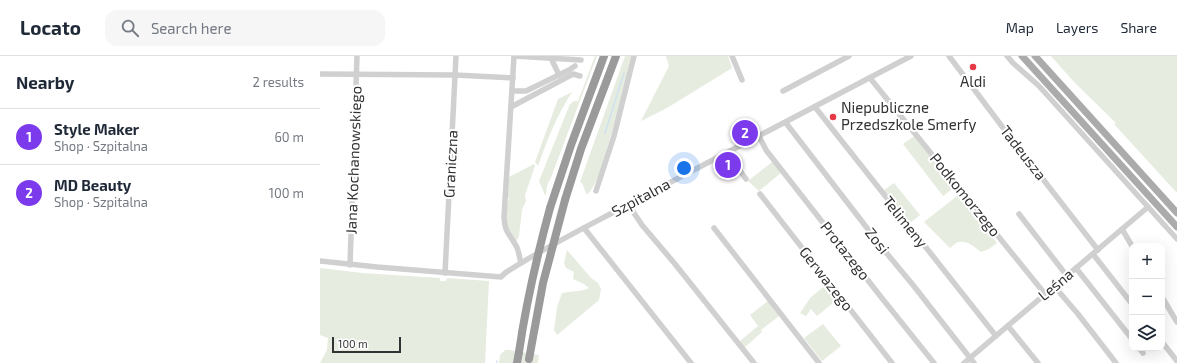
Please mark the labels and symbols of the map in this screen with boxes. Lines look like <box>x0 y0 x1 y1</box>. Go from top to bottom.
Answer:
marker: Aldi <box>968 62 978 72</box>
place label: Aldi <box>960 72 986 90</box>
street label: Jana Kochanowskiego <box>341 85 365 234</box>
place label: Niepubliczne Przedszkole Smerfy <box>841 98 977 133</box>
marker: Niepubliczne Przedszkole Smerfy <box>828 112 838 122</box>
pin: 2 <box>732 118 758 148</box>
street label: Tadeusza <box>997 122 1051 183</box>
street label: Graniczna <box>439 129 461 198</box>
street label: Podkomorzego <box>927 149 1005 240</box>
pin: 1 <box>715 150 741 180</box>
your location <box>674 158 694 178</box>
street label: Szpitalna <box>608 174 673 220</box>
street label: Telimeny <box>880 192 932 251</box>
street label: Protazego <box>817 217 874 283</box>
street label: Zosi <box>862 224 894 257</box>
street label: Gerwazego <box>796 243 857 314</box>
street label: Leśna <box>1034 264 1077 304</box>
scale bar <box>332 335 401 354</box>

